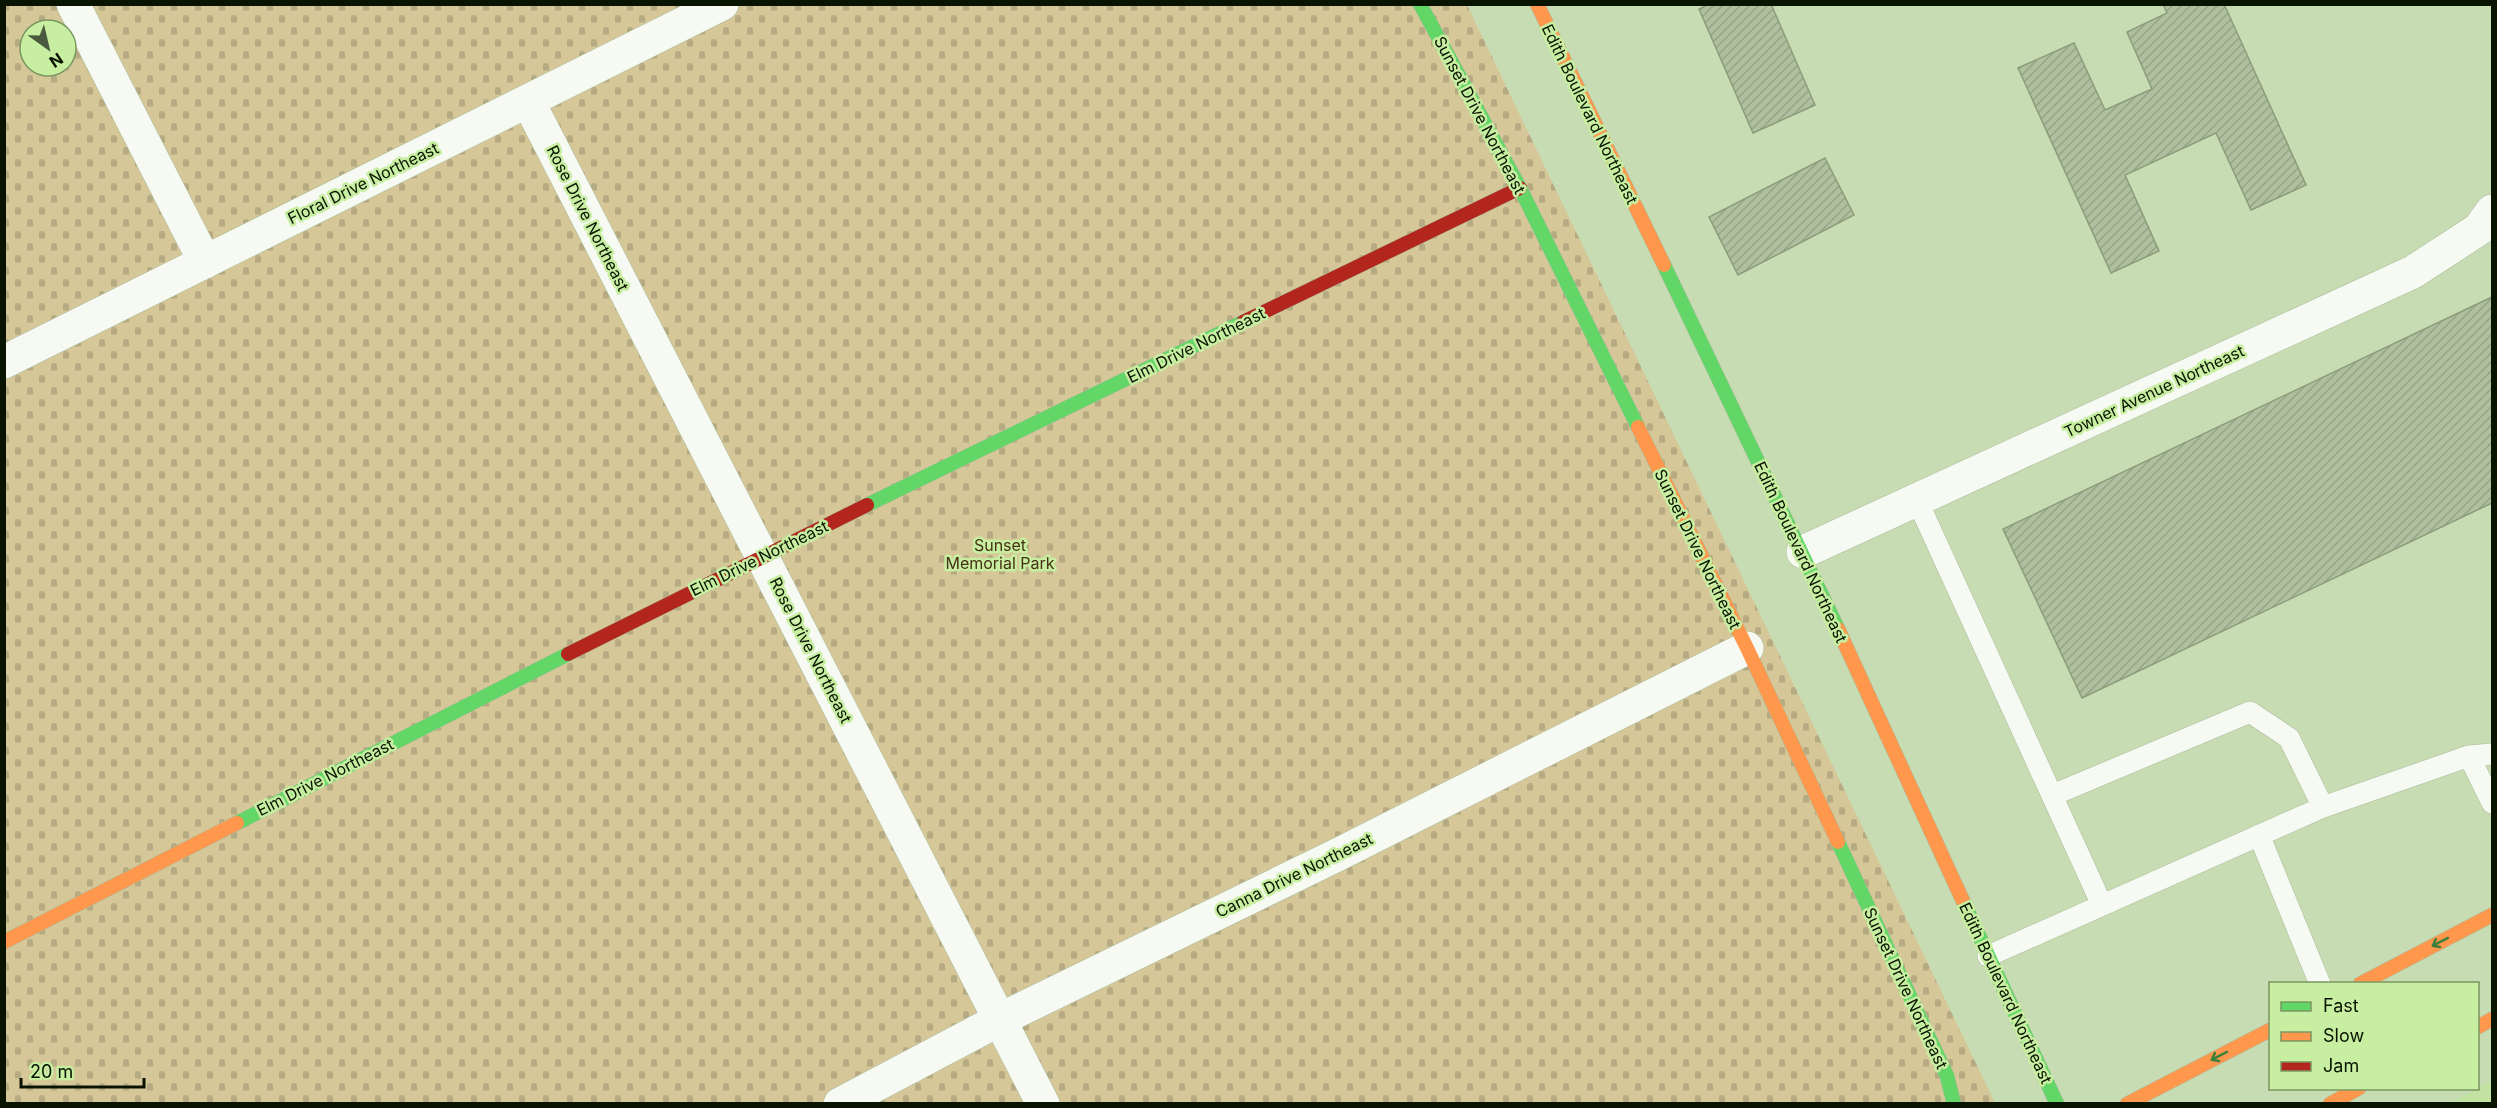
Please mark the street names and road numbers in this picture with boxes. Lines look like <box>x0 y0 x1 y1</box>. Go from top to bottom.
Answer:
street label: Edith Boulevard Northeast <box>1538 21 1642 207</box>
street label: Sunset Drive Northeast <box>1430 33 1530 197</box>
street label: Floral Drive Northeast <box>284 138 442 228</box>
street label: Rose Drive Northeast <box>543 142 633 294</box>
street label: Elm Drive Northeast <box>1124 303 1268 387</box>
street label: Towner Avenue Northeast <box>2061 340 2247 442</box>
street label: Edith Boulevard Northeast <box>1750 458 1852 646</box>
street label: Sunset Drive Northeast <box>1651 466 1745 632</box>
street label: Elm Drive Northeast <box>687 516 831 600</box>
street label: Rose Drive Northeast <box>766 574 856 726</box>
street label: Elm Drive Northeast <box>253 734 397 820</box>
street label: Canna Drive Northeast <box>1212 828 1376 922</box>
street label: Edith Boulevard Northeast <box>1955 899 2057 1087</box>
street label: Sunset Drive Northeast <box>1860 904 1952 1072</box>

